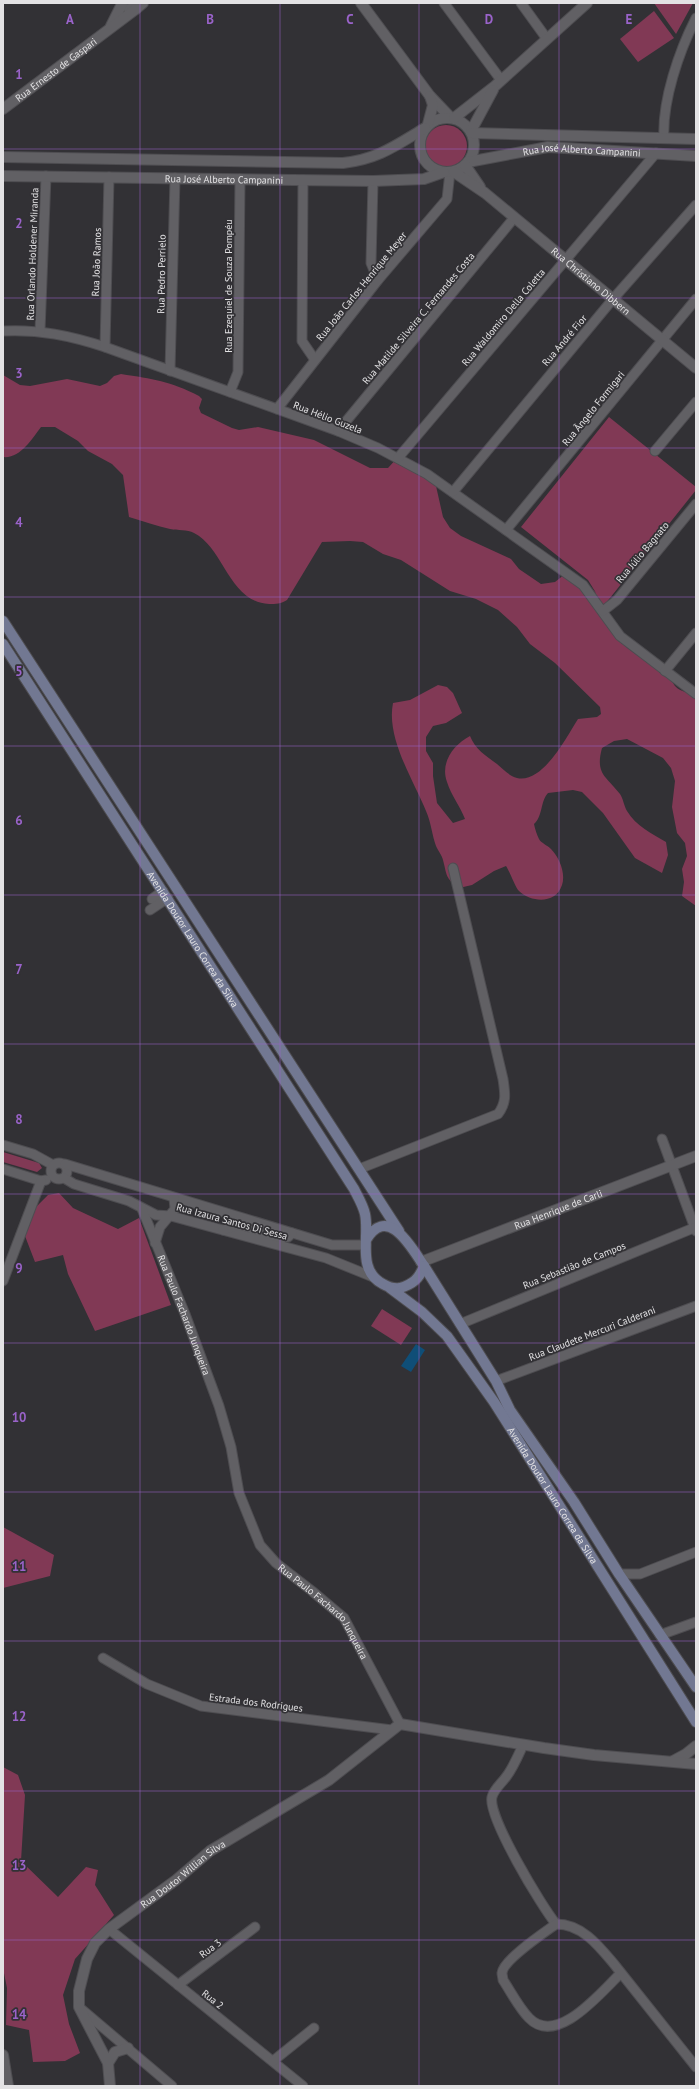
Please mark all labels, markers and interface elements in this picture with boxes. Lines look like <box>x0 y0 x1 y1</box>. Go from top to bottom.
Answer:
text: A <box>66 11 74 28</box>
text: B <box>206 11 214 28</box>
text: C <box>346 11 354 28</box>
text: D <box>485 11 493 28</box>
text: E <box>626 11 633 28</box>
street label: Rua Ernesto de Gaspari <box>13 35 99 105</box>
text: 1 <box>15 66 23 83</box>
street label: Rua José Alberto Campanini <box>522 141 641 160</box>
street label: Rua José Alberto Campanini <box>165 172 283 187</box>
street label: Rua Orlando Holdener Miranda <box>24 187 41 321</box>
text: 2 <box>15 215 23 232</box>
street label: Rua Ezequiel de Souza Pompéu <box>222 219 235 353</box>
street label: Rua João Ramos <box>89 227 104 297</box>
street label: Rua João Carlos Henrique Meyer <box>313 229 410 344</box>
street label: Rua Pedro Perrielo <box>154 234 169 314</box>
street label: Rua Christiano Dibbern <box>548 245 633 318</box>
street label: Rua Matilde Silveira C. Fernandes Costa <box>359 250 477 387</box>
street label: Rua Waldomiro Della Coletta <box>459 266 548 369</box>
street label: Rua André Fior <box>539 312 590 369</box>
text: 3 <box>15 365 23 382</box>
street label: Rua Ângelo Formigari <box>559 368 628 448</box>
street label: Rua Hélio Guzela <box>291 398 364 437</box>
text: 4 <box>15 514 23 531</box>
street label: Rua Júlio Bagnato <box>613 519 672 586</box>
text: 5 <box>15 663 23 680</box>
text: 6 <box>15 812 23 829</box>
street label: Avenida Doutor Lauro Correa da Silva <box>144 869 241 1010</box>
text: 7 <box>15 961 23 978</box>
text: 8 <box>15 1111 23 1128</box>
street label: Rua Henrique de Carli <box>512 1187 604 1232</box>
street label: Rua Izaura Santos Di Sessa <box>175 1200 289 1243</box>
street label: Rua Sebastião de Campos <box>521 1239 627 1292</box>
street label: Rua Paulo Fachardo Junqueira <box>154 1253 213 1377</box>
text: 9 <box>15 1260 23 1277</box>
street label: Rua Claudete Mercuri Calderani <box>527 1303 657 1364</box>
text: 10 <box>12 1409 26 1426</box>
street label: Avenida Doutor Lauro Correa da Silva <box>504 1425 601 1566</box>
text: 11 <box>12 1558 26 1575</box>
street label: Rua Paulo Fachardo Junqueira <box>275 1561 371 1662</box>
street label: Estrada dos Rodrigues <box>208 1690 304 1715</box>
text: 12 <box>12 1708 26 1725</box>
street label: Rua Doutor Willian Silva <box>138 1837 228 1911</box>
text: 13 <box>12 1857 26 1874</box>
street label: Rua 3 <box>197 1936 224 1961</box>
street label: Rua 2 <box>199 1987 226 2012</box>
text: 14 <box>12 2006 27 2023</box>

